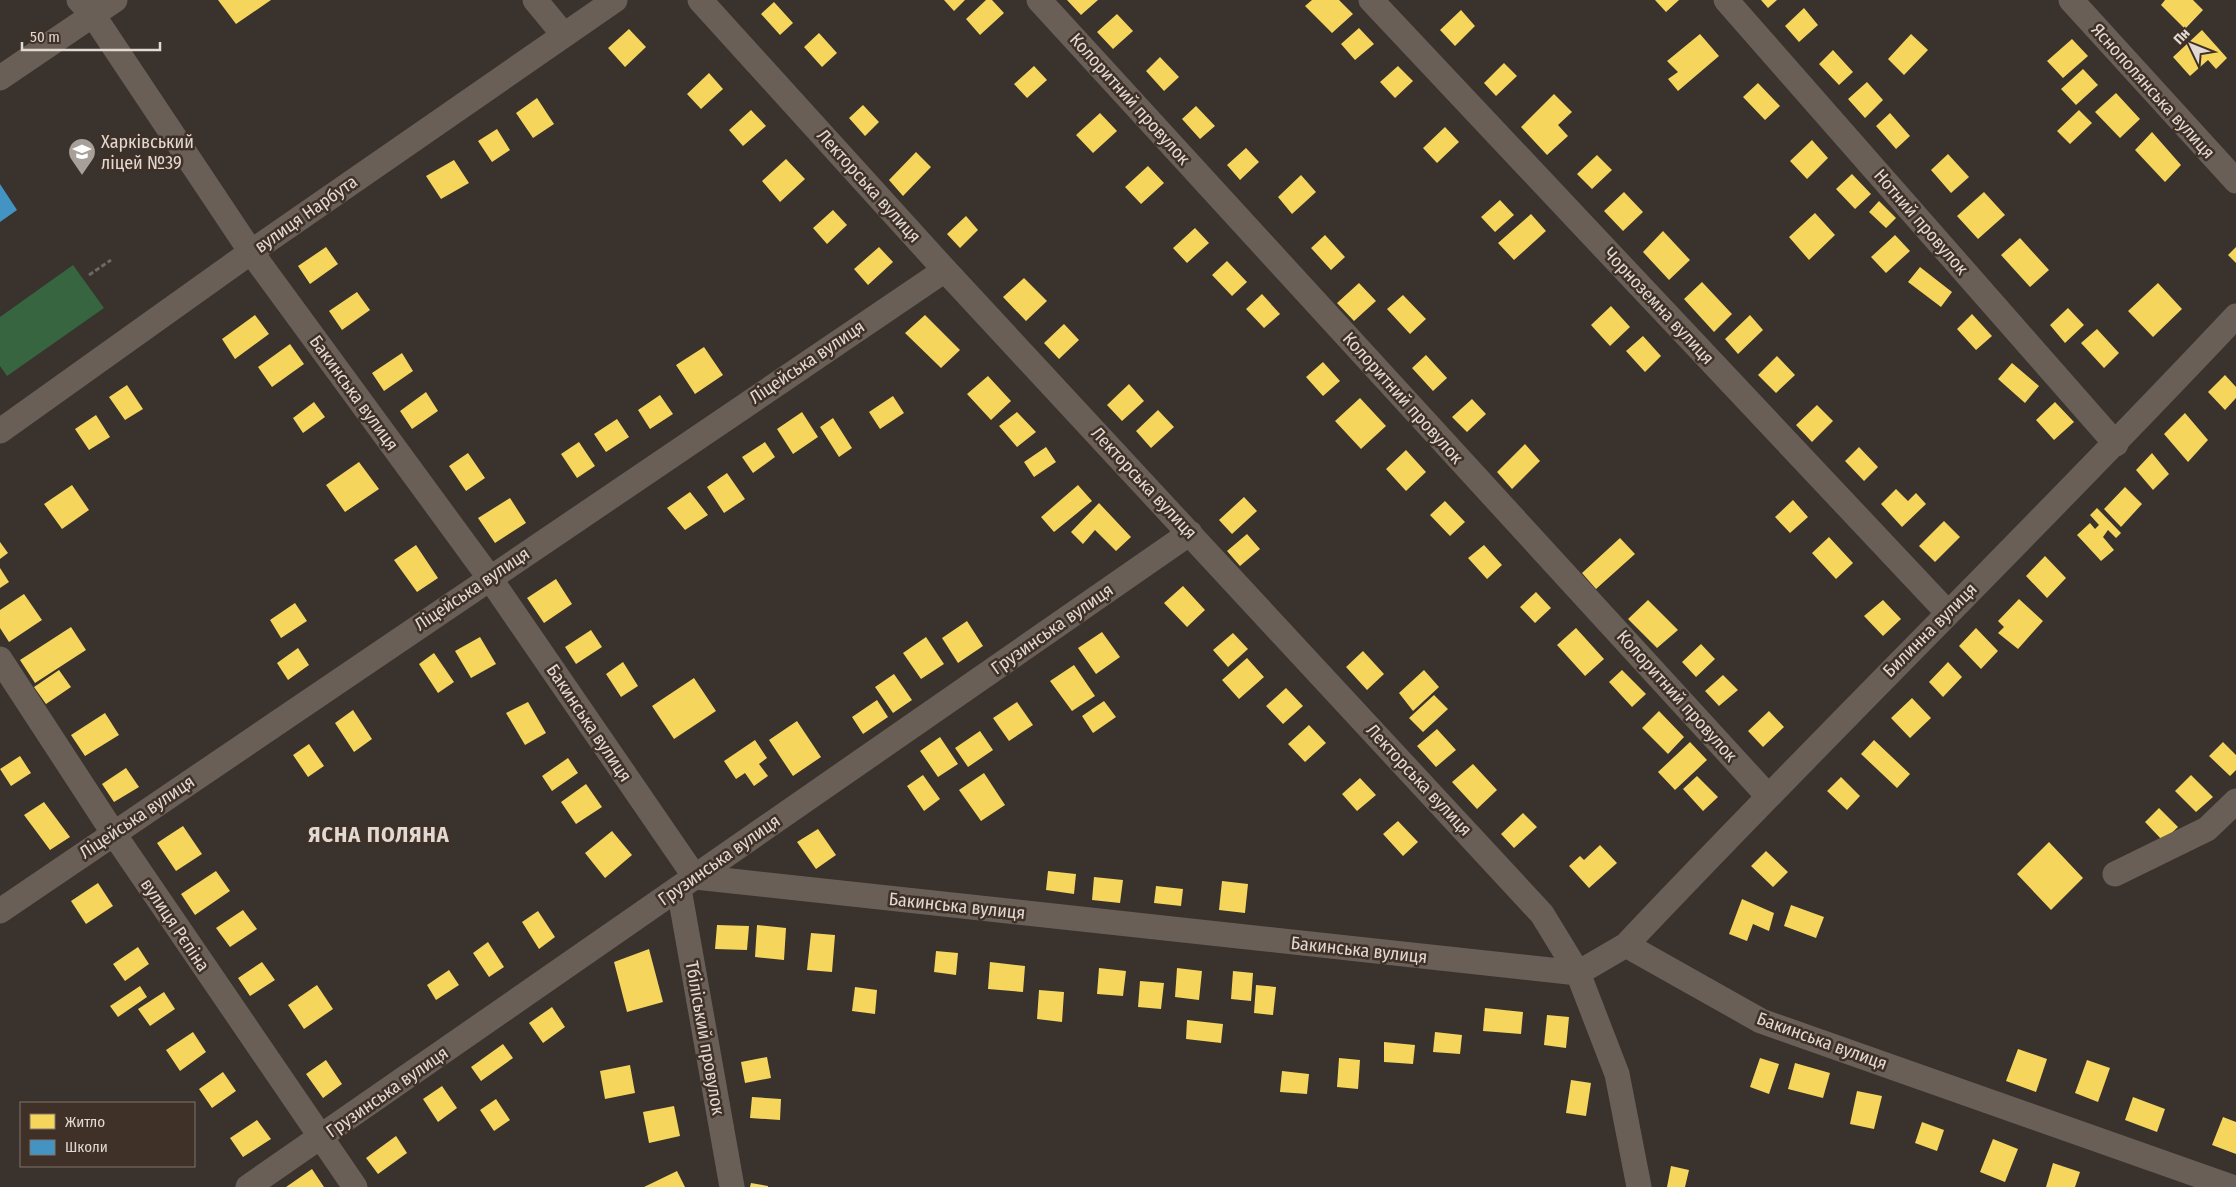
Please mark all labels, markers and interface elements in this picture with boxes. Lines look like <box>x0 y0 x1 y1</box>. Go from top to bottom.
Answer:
street label: Яснополянська вулиця <box>2086 19 2220 163</box>
scale bar <box>22 20 160 52</box>
north arrow <box>2166 20 2216 70</box>
text: Пн <box>2170 25 2193 48</box>
text: 50 m <box>30 28 60 46</box>
street label: Колоритний провулок <box>1065 29 1195 170</box>
street label: Лекторська вулиця <box>812 125 926 247</box>
place label: Харківський ліцей №39 <box>101 131 194 174</box>
school or university icon: Харківський ліцей №39 <box>67 137 97 176</box>
street label: Нотний провулок <box>1869 165 1973 280</box>
street label: вулиця Нарбута <box>250 170 362 258</box>
street label: Чорноземна вулиця <box>1599 243 1719 369</box>
street label: Ліцейська вулиця <box>745 315 869 409</box>
street label: Колоритний провулок <box>1338 328 1468 469</box>
street label: Бакинська вулиця <box>305 331 403 455</box>
street label: Лекторська вулиця <box>1086 422 1202 544</box>
street label: Ліцейська вулиця <box>410 542 534 636</box>
street label: Билинна вулиця <box>1878 578 1982 682</box>
street label: Грузинська вулиця <box>987 579 1117 679</box>
street label: Колоритний провулок <box>1612 626 1742 767</box>
street label: Бакинська вулиця <box>542 660 636 786</box>
street label: Лекторська вулиця <box>1361 719 1477 841</box>
street label: Ліцейська вулиця <box>75 770 199 864</box>
street label: Грузинська вулиця <box>654 810 784 910</box>
district label: ЯСНА ПОЛЯНА <box>308 821 450 848</box>
street label: вулиця Рєпіна <box>136 874 214 976</box>
street label: Бакинська вулиця <box>888 888 1026 924</box>
street label: Бакинська вулиця <box>1290 932 1428 968</box>
street label: Тбіліський провулок <box>681 959 729 1117</box>
street label: Бакинська вулиця <box>1754 1007 1890 1075</box>
street label: Грузинська вулиця <box>322 1042 452 1142</box>
legend <box>20 1102 195 1167</box>
text: Житло <box>65 1113 105 1131</box>
text: Школи <box>65 1138 108 1156</box>

